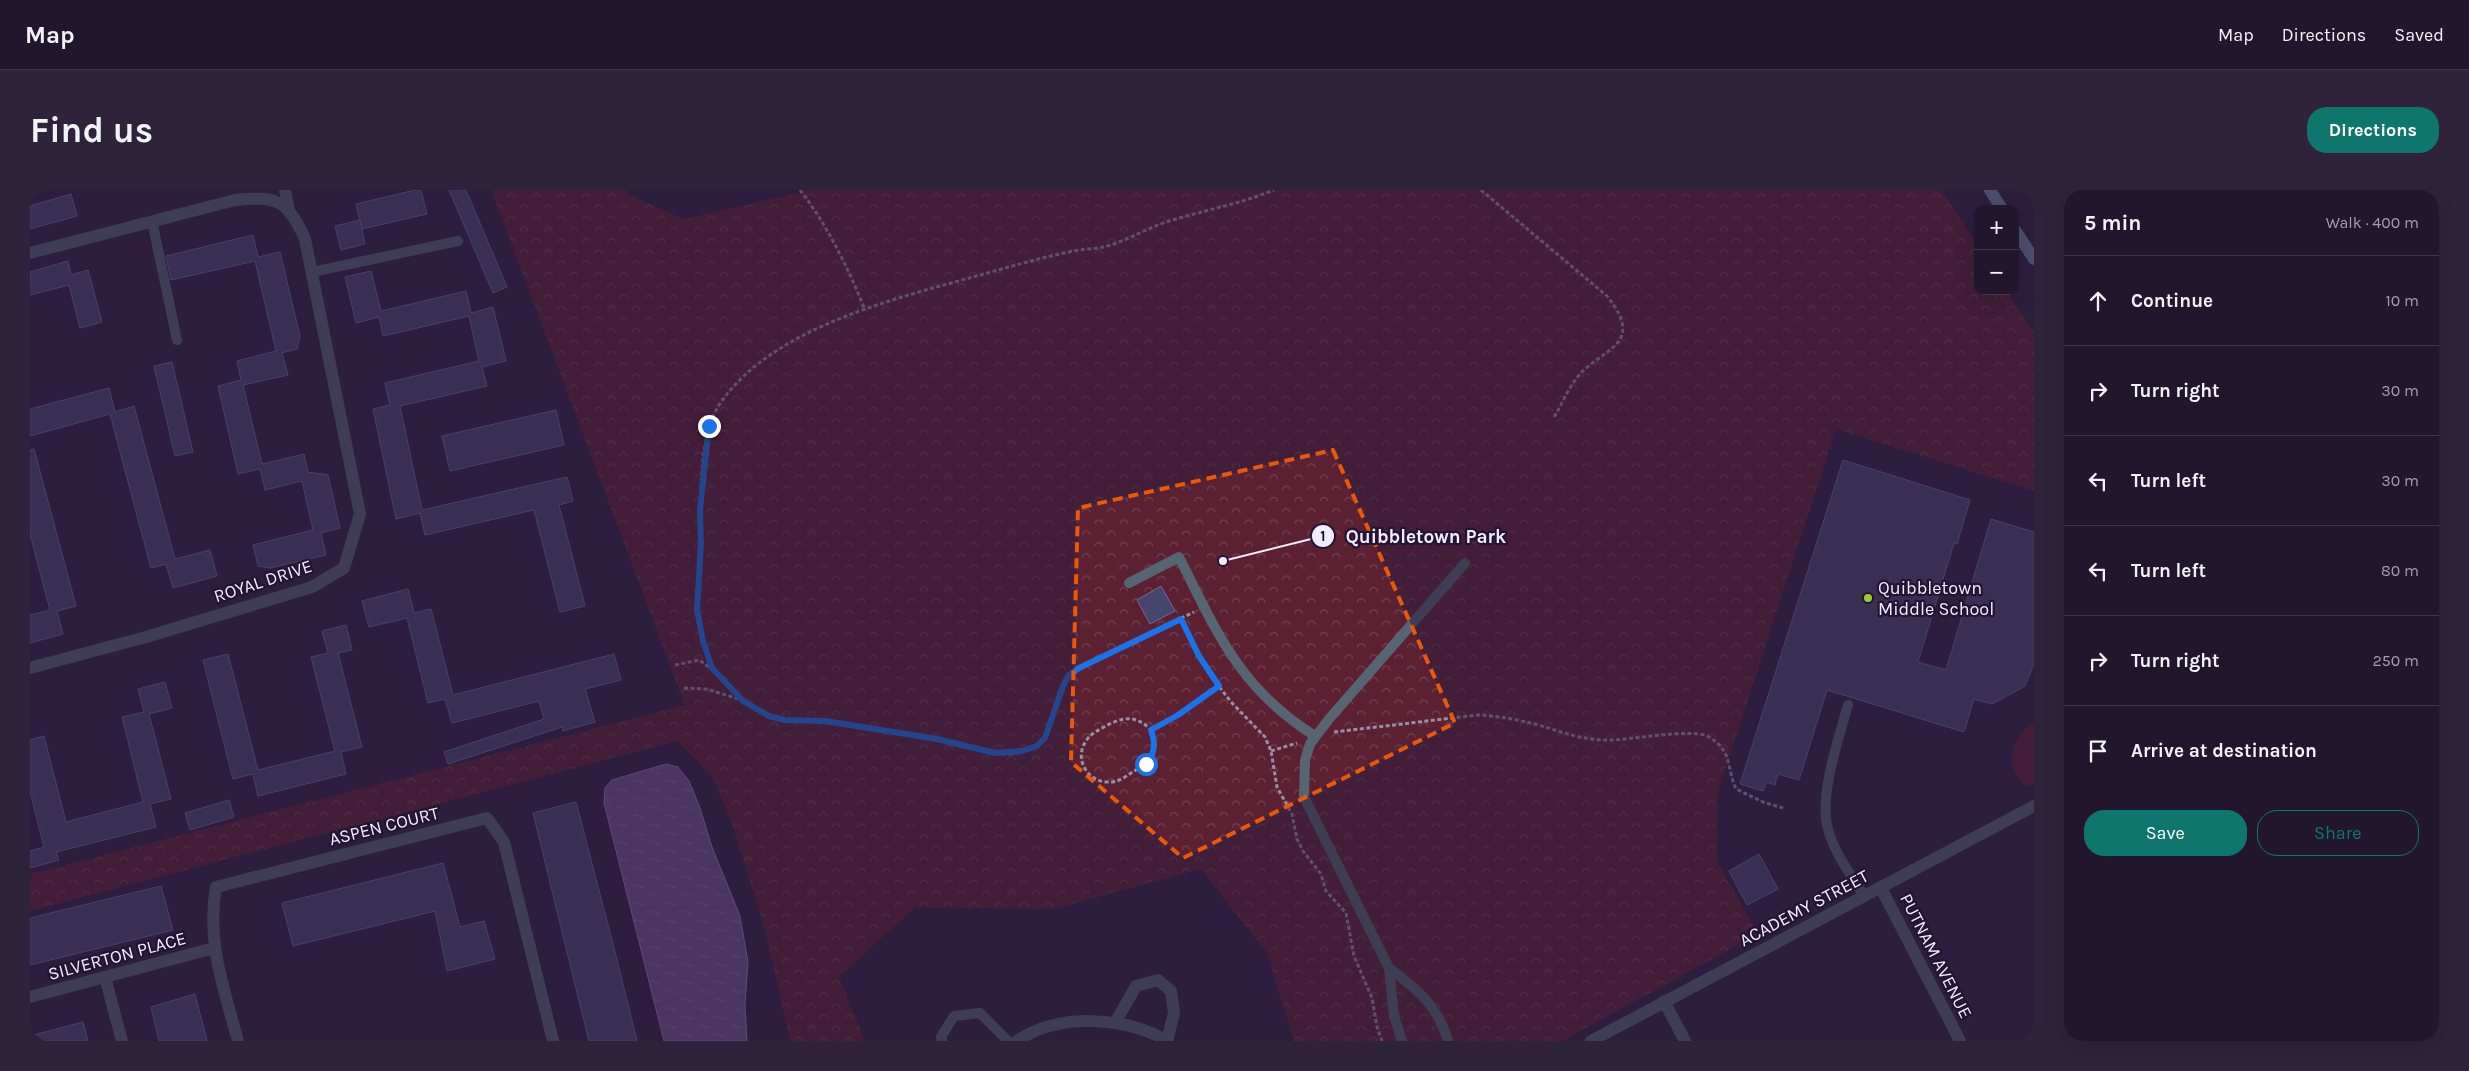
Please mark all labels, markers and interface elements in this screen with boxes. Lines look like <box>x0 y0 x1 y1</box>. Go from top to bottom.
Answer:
text: Map <box>25 21 75 49</box>
text: Map <box>2218 24 2254 46</box>
text: Directions <box>2282 24 2366 46</box>
text: Saved <box>2394 24 2444 46</box>
button: Directions <box>2307 107 2439 153</box>
text: Find us <box>30 110 153 151</box>
map controls <box>1974 205 2019 295</box>
button: + <box>1974 205 2019 250</box>
text: 5 min <box>2084 211 2141 235</box>
text: Walk · 400 m <box>2326 213 2419 232</box>
button: − <box>1974 250 2019 295</box>
icon: ahead <box>2084 287 2112 315</box>
text: Continue <box>2131 290 2213 312</box>
text: 10 m <box>2385 291 2419 310</box>
icon: right <box>2084 377 2112 405</box>
text: Turn right <box>2131 380 2220 402</box>
text: 30 m <box>2381 381 2419 400</box>
route end <box>698 415 721 438</box>
icon: left <box>2084 467 2112 495</box>
text: Turn left <box>2131 470 2206 492</box>
text: 30 m <box>2381 471 2419 490</box>
callout: Quibbletown Park <box>1311 519 1516 553</box>
text: Quibbletown Park <box>1346 526 1506 548</box>
text: 1 <box>1320 527 1326 545</box>
street label: ROYAL DRIVE <box>211 555 315 607</box>
icon: left <box>2084 557 2112 585</box>
text: Turn left <box>2131 560 2206 582</box>
text: 80 m <box>2381 561 2419 580</box>
place label: Quibbletown Middle School <box>1878 577 1994 620</box>
marker: Quibbletown Middle School <box>1862 592 1874 604</box>
icon: right <box>2084 647 2112 675</box>
text: Turn right <box>2131 650 2220 672</box>
text: 250 m <box>2372 651 2419 670</box>
icon: arrive <box>2084 737 2112 765</box>
text: Arrive at destination <box>2131 740 2317 762</box>
route start <box>1135 753 1158 776</box>
street label: ASPEN COURT <box>327 802 441 850</box>
button: Save <box>2084 810 2247 856</box>
button: Share <box>2257 810 2419 856</box>
street label: ACADEMY STREET <box>1736 865 1872 951</box>
street label: PUTNAM AVENUE <box>1895 890 1977 1022</box>
street label: SILVERTON PLACE <box>46 927 188 985</box>

